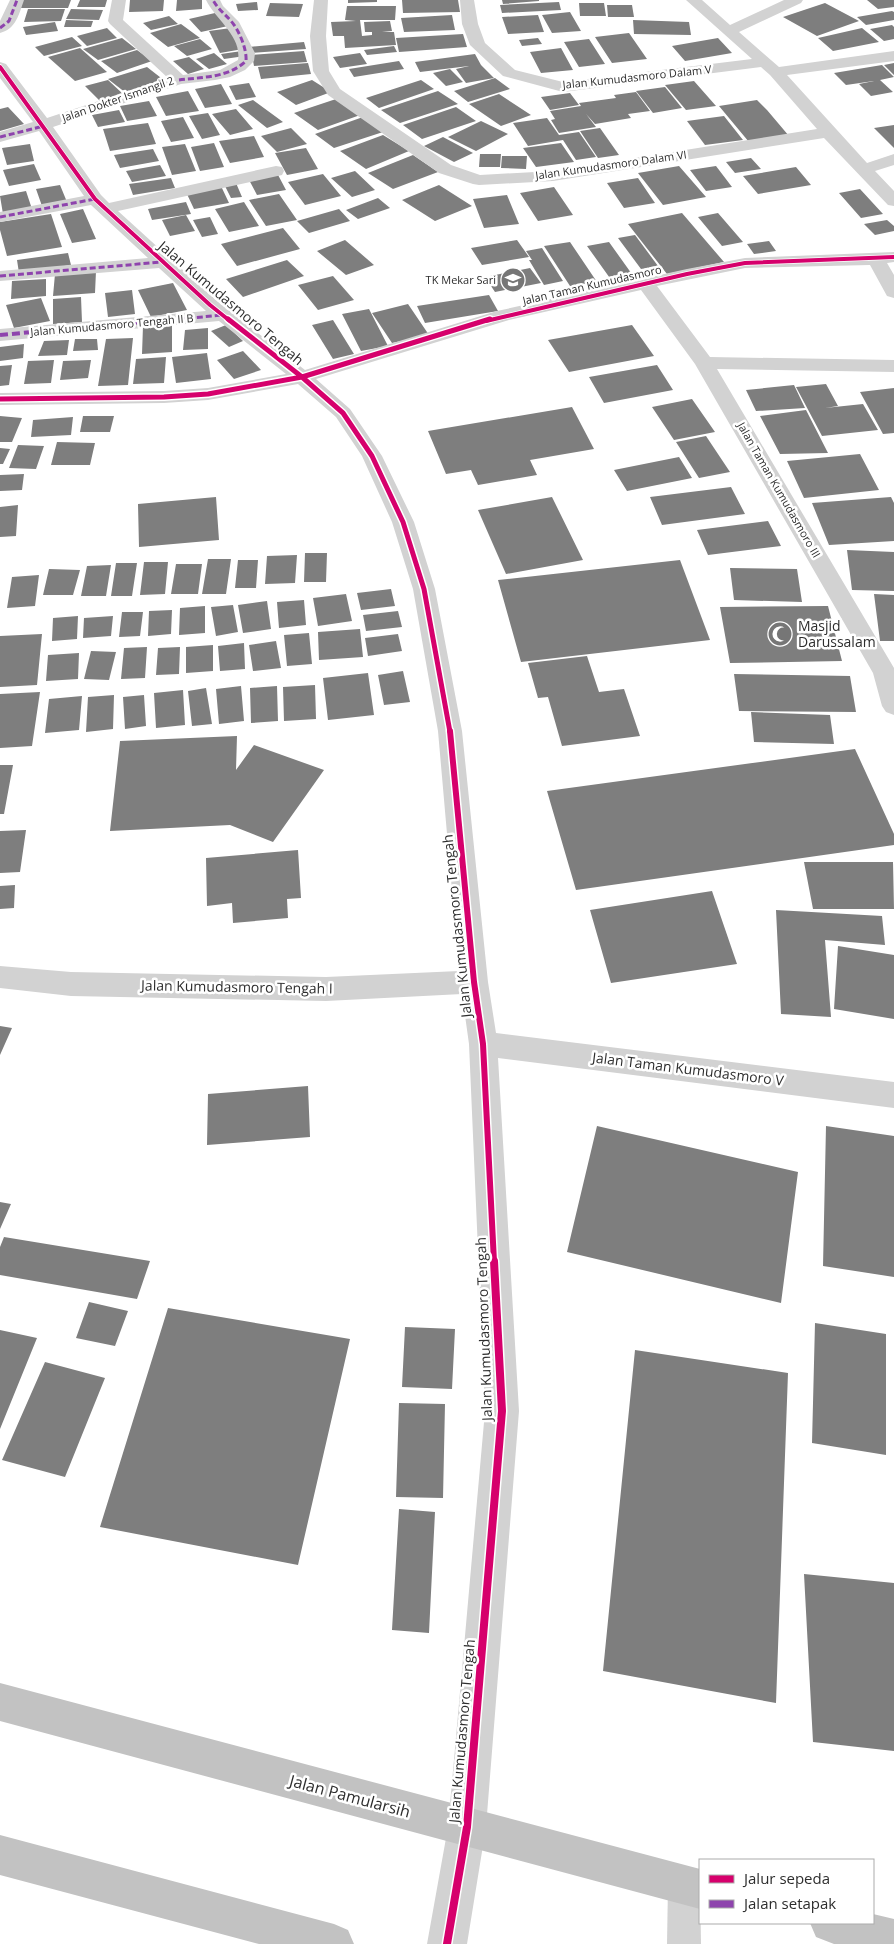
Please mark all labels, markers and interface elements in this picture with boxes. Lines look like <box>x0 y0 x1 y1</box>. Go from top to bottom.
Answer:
street label: Jalan Kumudasmoro Dalam V <box>561 61 712 92</box>
street label: Jalan Dokter Ismangil 2 <box>59 72 176 125</box>
street label: Jalan Kumudasmoro Dalam VI <box>533 146 687 183</box>
street label: Jalan Kumudasmoro Tengah <box>153 235 308 369</box>
street label: Jalan Taman Kumudasmoro <box>520 261 663 308</box>
school or university icon: TK Mekar Sari <box>500 267 526 293</box>
place label: TK Mekar Sari <box>426 272 496 287</box>
street label: Jalan Kumudasmoro Tengah II B <box>29 310 194 339</box>
street label: Jalan Taman Kumudasmoro III <box>734 418 824 560</box>
place label: Masjid Darussalam <box>798 616 876 651</box>
mosque icon: Masjid Darussalam <box>767 621 793 647</box>
street label: Jalan Kumudasmoro Tengah <box>437 834 476 1021</box>
street label: Jalan Kumudasmoro Tengah I <box>139 975 333 998</box>
street label: Jalan Taman Kumudasmoro V <box>589 1047 786 1090</box>
street label: Jalan Kumudasmoro Tengah <box>471 1237 496 1423</box>
street label: Jalan Kumudasmoro Tengah <box>444 1638 479 1825</box>
street label: Jalan Pamularsih <box>285 1769 413 1823</box>
legend <box>699 1859 874 1924</box>
text: Jalur sepeda <box>742 1868 830 1888</box>
text: Jalan setapak <box>742 1893 836 1913</box>

